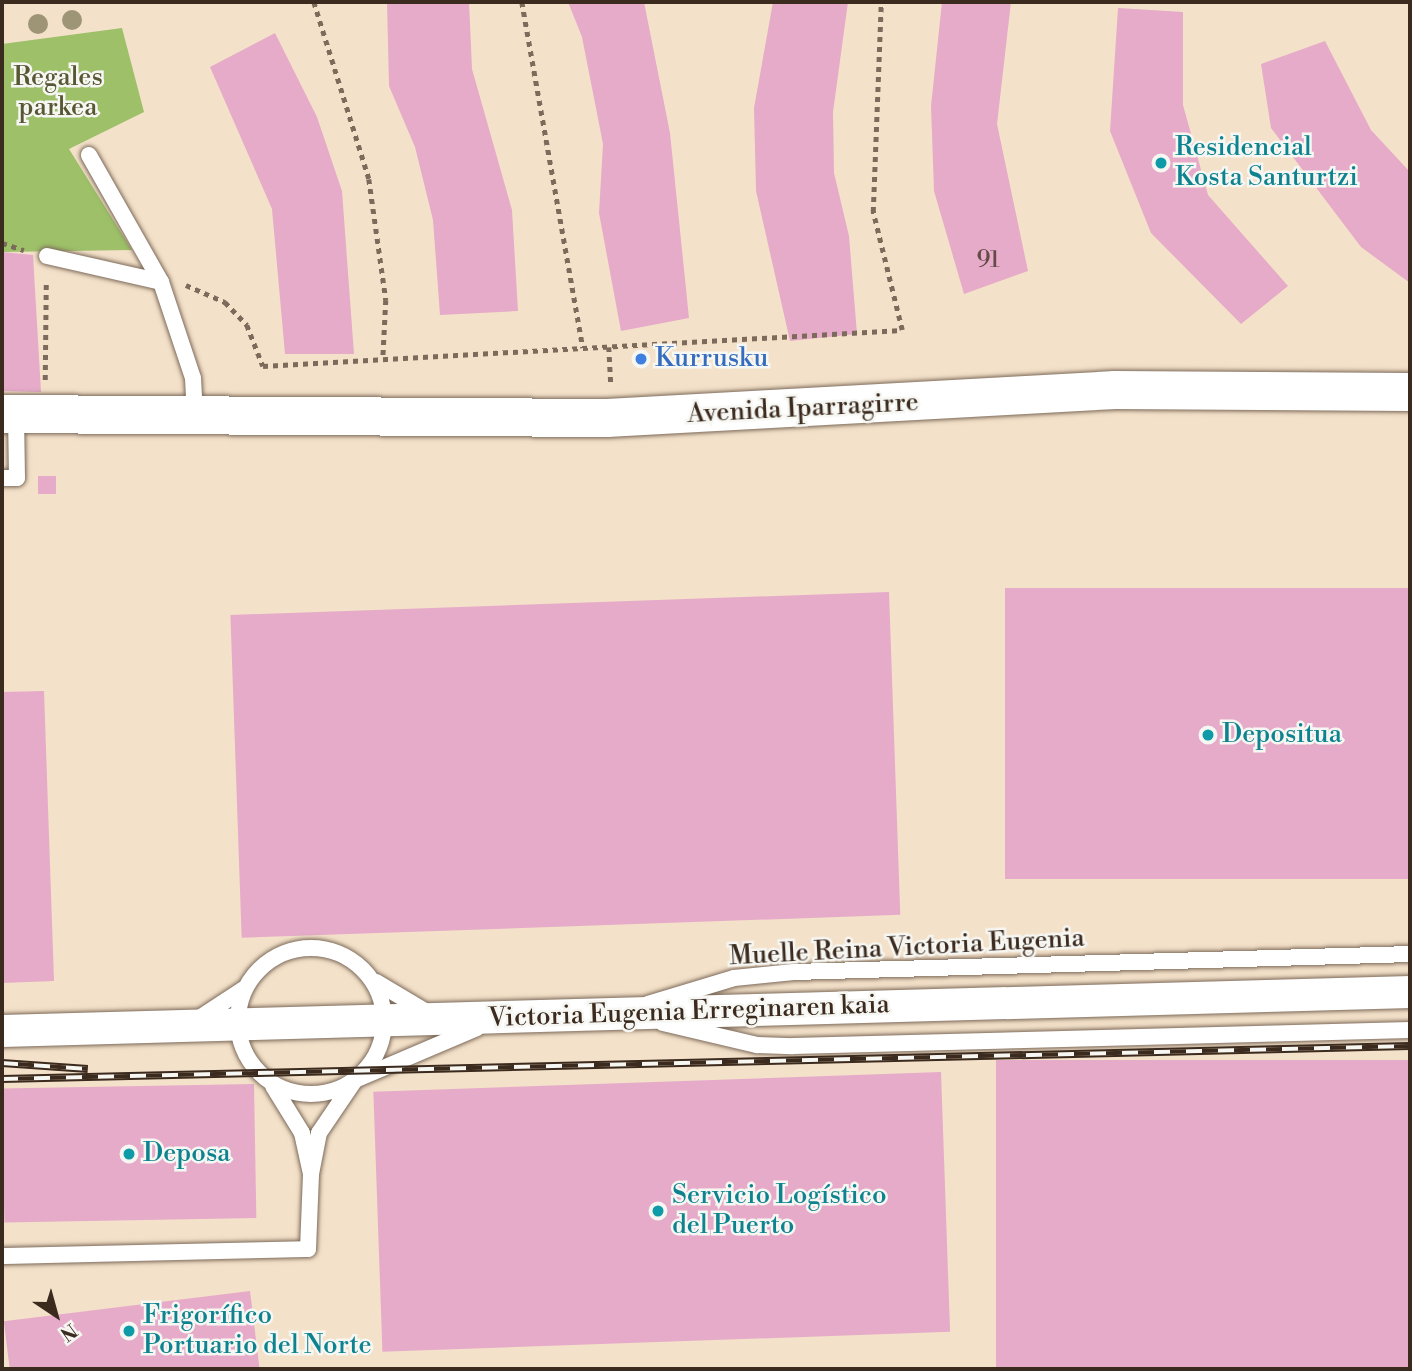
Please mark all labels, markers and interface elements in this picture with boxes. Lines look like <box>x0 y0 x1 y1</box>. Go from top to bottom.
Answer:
park label: Regales parkea <box>13 62 103 124</box>
place label: Residencial Kosta Santurtzi <box>1175 132 1358 194</box>
marker: Residencial Kosta Santurtzi <box>1153 155 1169 171</box>
house number: 91 <box>976 246 1000 274</box>
place label: Kurrusku <box>655 343 768 375</box>
marker: Kurrusku <box>633 351 649 367</box>
street label: Avenida Iparragirre <box>687 387 919 431</box>
place label: Depositua <box>1222 719 1342 751</box>
marker: Depositua <box>1200 727 1216 743</box>
street label: Muelle Reina Victoria Eugenia <box>729 923 1085 973</box>
street label: Victoria Eugenia Erreginaren kaia <box>488 989 890 1035</box>
place label: Deposa <box>143 1138 231 1170</box>
marker: Deposa <box>121 1146 137 1162</box>
place label: Servicio Logístico del Puerto <box>672 1180 887 1242</box>
marker: Servicio Logístico del Puerto <box>650 1203 666 1219</box>
north arrow <box>21 1280 91 1350</box>
place label: Frigorífico Portuario del Norte <box>143 1300 372 1362</box>
text: N <box>55 1318 81 1346</box>
marker: Frigorífico Portuario del Norte <box>121 1323 137 1339</box>

